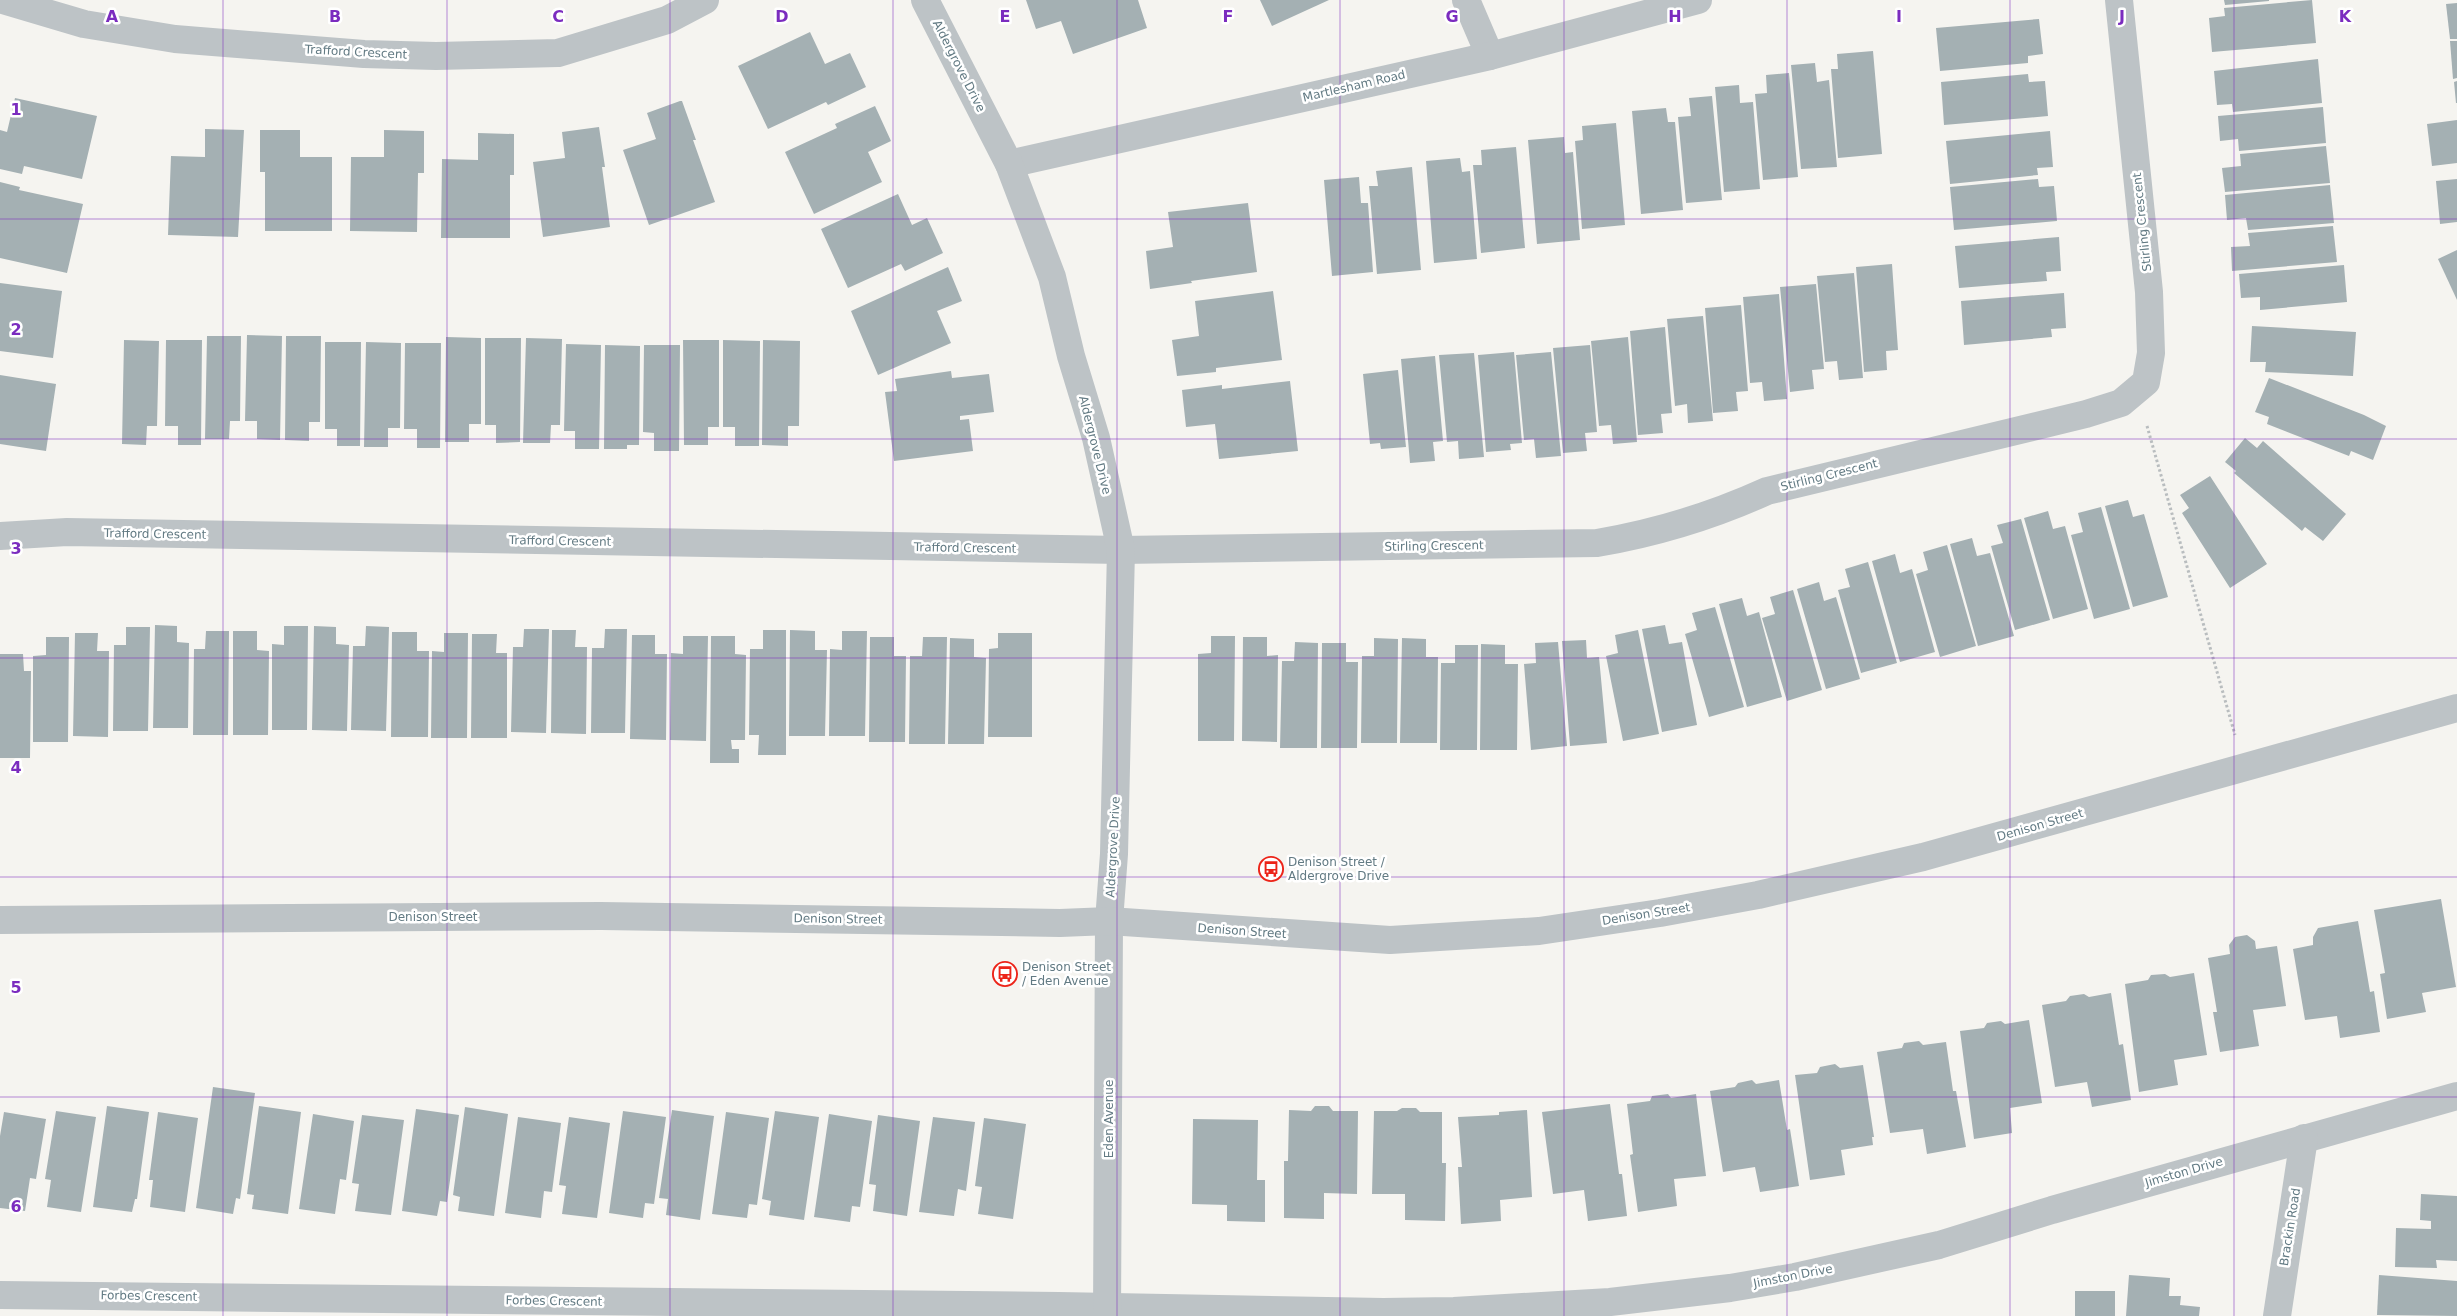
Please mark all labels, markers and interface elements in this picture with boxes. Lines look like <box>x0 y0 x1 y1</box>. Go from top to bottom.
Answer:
text: A <box>106 7 119 26</box>
text: B <box>329 7 341 26</box>
text: C <box>552 7 564 26</box>
text: D <box>775 7 789 26</box>
text: E <box>1000 7 1010 26</box>
text: F <box>1223 7 1233 26</box>
text: G <box>1445 7 1459 26</box>
text: H <box>1668 7 1682 26</box>
text: I <box>1896 7 1902 26</box>
text: J <box>2118 7 2125 26</box>
text: K <box>2339 7 2352 26</box>
street label: Aldergrove Drive <box>930 18 988 114</box>
street label: Trafford Crescent <box>303 42 408 62</box>
street label: Martlesham Road <box>1301 67 1407 105</box>
text: 1 <box>10 100 22 119</box>
street label: Stirling Crescent <box>2130 172 2154 272</box>
text: 2 <box>10 320 22 339</box>
street label: Aldergrove Drive <box>1076 394 1114 496</box>
street label: Stirling Crescent <box>1779 456 1879 494</box>
street label: Trafford Crescent <box>103 526 207 542</box>
street label: Trafford Crescent <box>508 533 612 549</box>
street label: Stirling Crescent <box>1384 538 1484 554</box>
text: 3 <box>10 539 22 558</box>
street label: Trafford Crescent <box>913 540 1017 556</box>
text: 4 <box>10 758 22 777</box>
street label: Aldergrove Drive <box>1103 796 1123 898</box>
street label: Denison Street <box>1995 806 2085 844</box>
place label: Denison Street / Aldergrove Drive <box>1288 855 1389 883</box>
bus stop icon: Denison Street / Aldergrove Drive <box>1258 856 1284 882</box>
street label: Denison Street <box>1601 900 1691 928</box>
street label: Denison Street <box>388 910 478 924</box>
street label: Denison Street <box>793 911 883 927</box>
street label: Denison Street <box>1197 921 1287 941</box>
place label: Denison Street / Eden Avenue <box>1022 960 1111 988</box>
bus stop icon: Denison Street / Eden Avenue <box>992 961 1018 987</box>
text: 5 <box>10 978 22 997</box>
street label: Eden Avenue <box>1102 1080 1116 1158</box>
street label: Jimston Drive <box>2143 1154 2225 1190</box>
street label: Brackin Road <box>2277 1187 2303 1267</box>
text: 6 <box>10 1197 22 1216</box>
street label: Jimston Drive <box>1751 1261 1834 1291</box>
street label: Forbes Crescent <box>100 1288 198 1304</box>
street label: Forbes Crescent <box>505 1293 603 1309</box>

